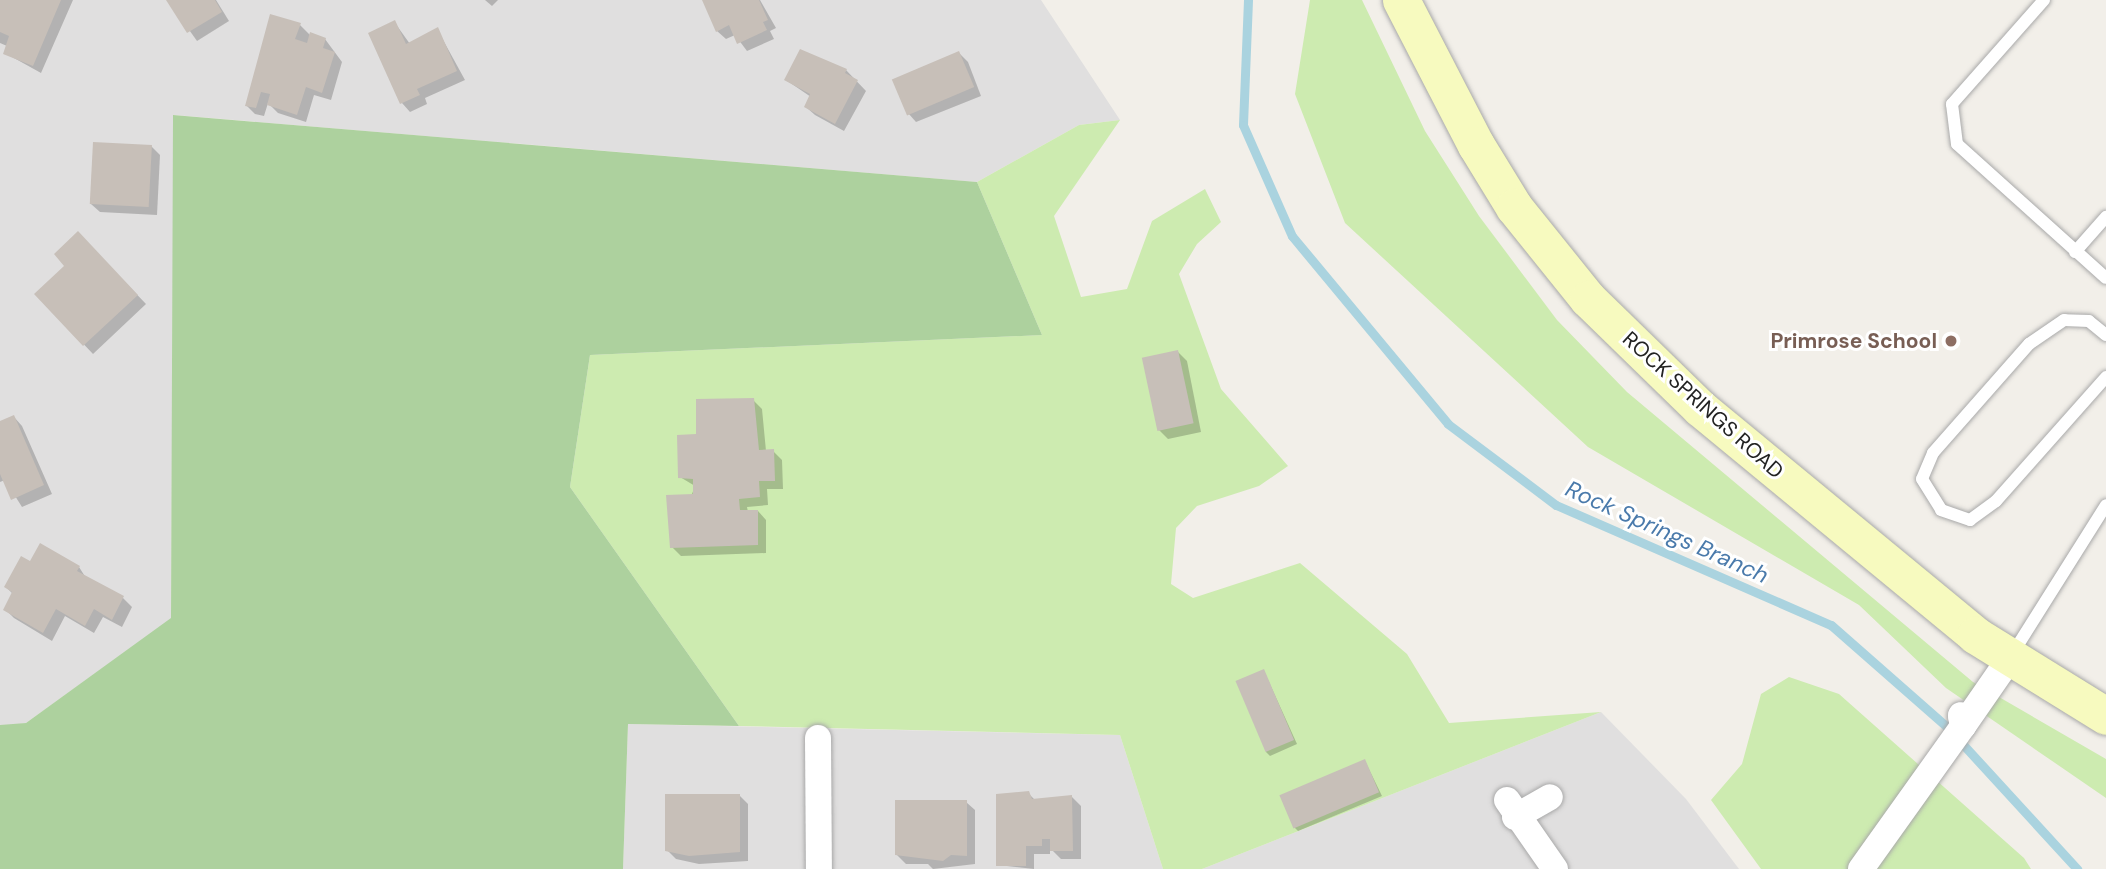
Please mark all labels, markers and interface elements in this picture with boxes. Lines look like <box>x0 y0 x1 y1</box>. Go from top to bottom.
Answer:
street label: ROCK SPRINGS ROAD <box>1617 326 1789 484</box>
place label: Primrose School <box>1770 328 1937 354</box>
marker: Primrose School <box>1943 333 1959 349</box>
water label: Rock Springs Branch <box>1561 475 1773 589</box>

